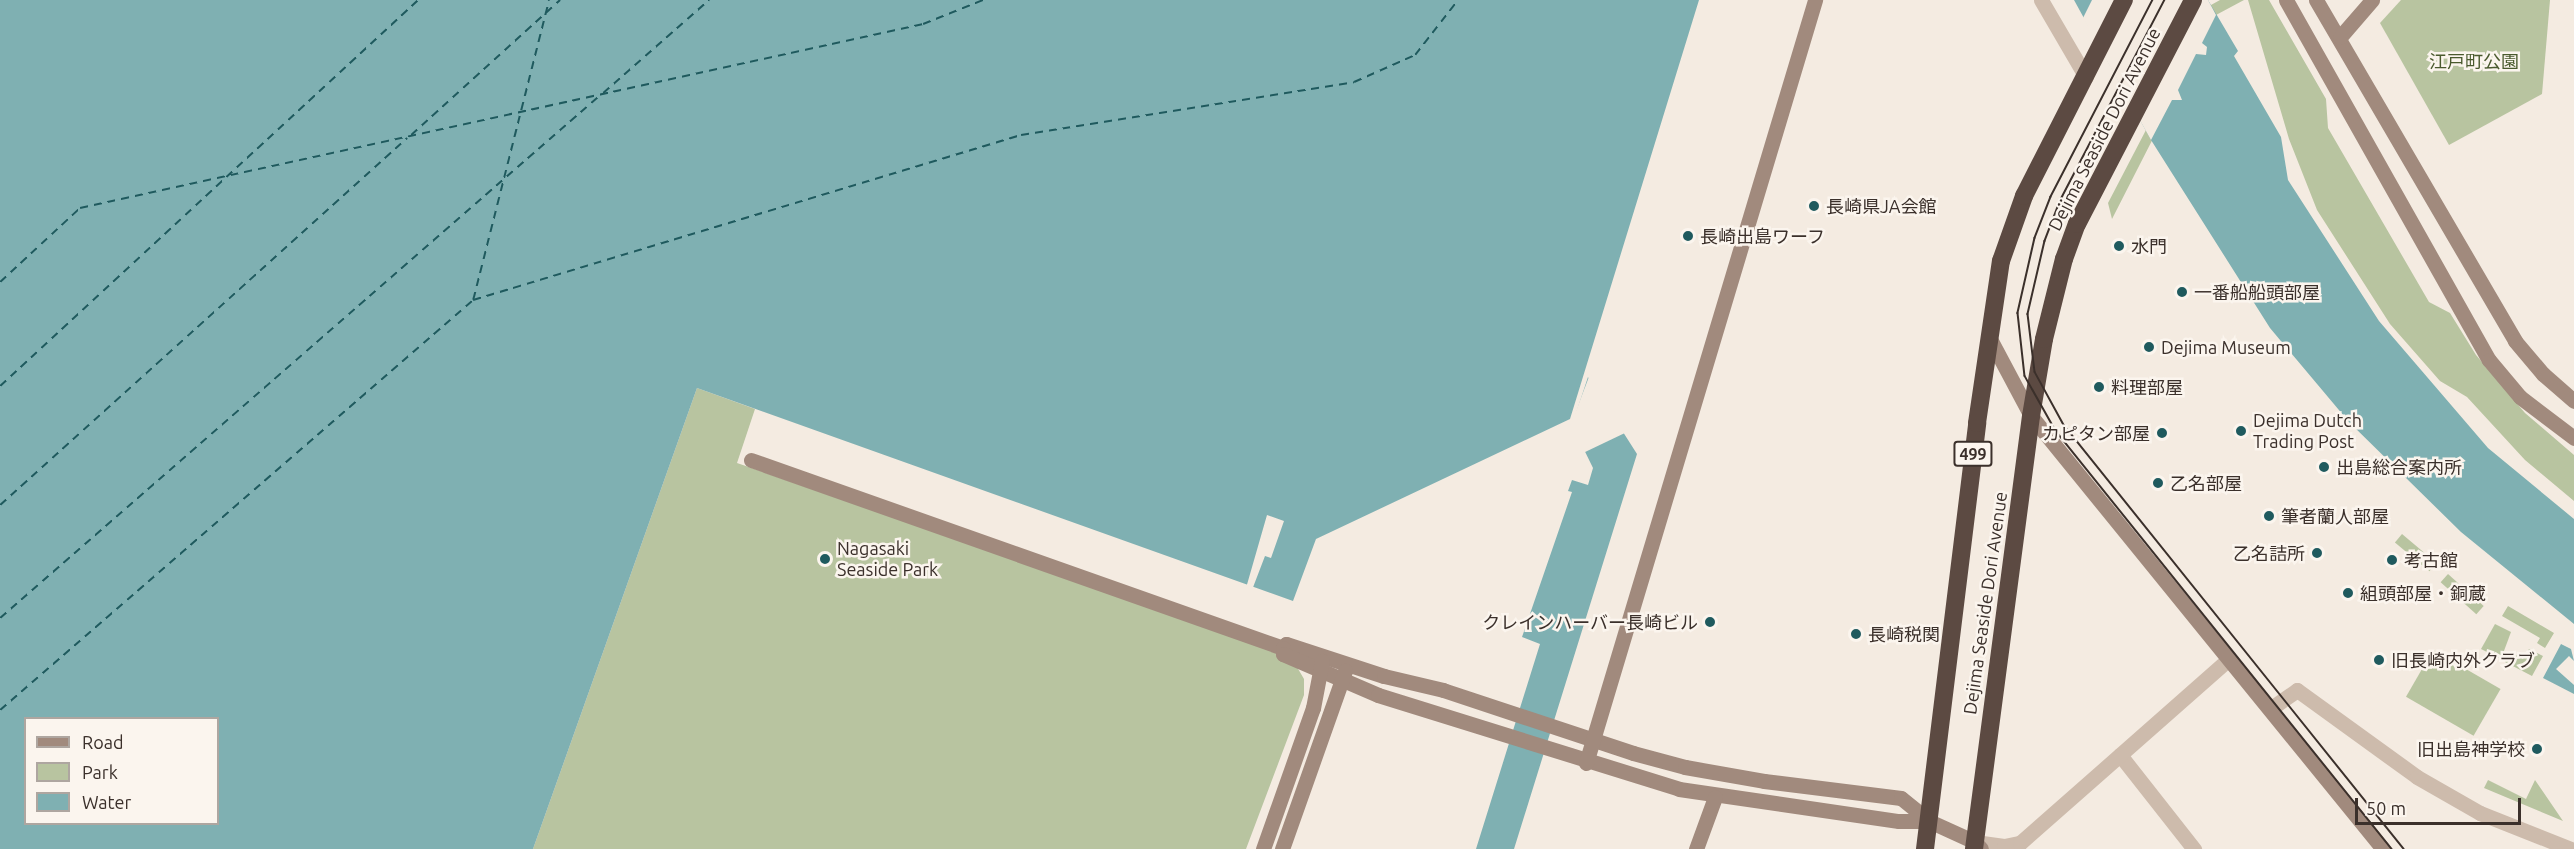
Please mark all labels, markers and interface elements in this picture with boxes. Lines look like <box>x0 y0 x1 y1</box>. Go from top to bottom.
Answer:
street label: Dejima Seaside Dori Avenue <box>2043 24 2165 234</box>
park label: 江戸町公園 <box>2429 50 2519 72</box>
place label: 長崎県JA会館 <box>1826 195 1937 217</box>
marker: 長崎県JA会館 <box>1807 199 1821 213</box>
place label: 長崎出島ワーフ <box>1700 225 1826 247</box>
marker: 長崎出島ワーフ <box>1681 229 1695 243</box>
place label: 水門 <box>2131 235 2167 257</box>
marker: 水門 <box>2112 239 2126 253</box>
place label: 一番船船頭部屋 <box>2194 281 2320 303</box>
marker: 一番船船頭部屋 <box>2175 285 2189 299</box>
place label: Dejima Museum <box>2161 336 2291 358</box>
marker: Dejima Museum <box>2142 340 2156 354</box>
place label: 料理部屋 <box>2111 376 2183 398</box>
marker: 料理部屋 <box>2092 380 2106 394</box>
place label: Dejima Dutch Trading Post <box>2253 410 2362 452</box>
place label: カピタン部屋 <box>2042 422 2150 444</box>
marker: Dejima Dutch Trading Post <box>2234 424 2248 438</box>
marker: カピタン部屋 <box>2155 426 2169 440</box>
road number: 499 <box>1952 441 1994 467</box>
place label: 出島総合案内所 <box>2336 456 2462 478</box>
marker: 出島総合案内所 <box>2317 460 2331 474</box>
place label: 乙名部屋 <box>2170 472 2242 494</box>
marker: 乙名部屋 <box>2151 476 2165 490</box>
street label: Dejima Seaside Dori Avenue <box>1959 490 2011 716</box>
place label: 筆者蘭人部屋 <box>2281 505 2389 527</box>
marker: 筆者蘭人部屋 <box>2262 509 2276 523</box>
place label: Nagasaki Seaside Park <box>837 538 938 580</box>
place label: 乙名詰所 <box>2233 542 2305 564</box>
marker: 乙名詰所 <box>2310 546 2324 560</box>
place label: 考古館 <box>2404 549 2458 571</box>
marker: Nagasaki Seaside Park <box>818 552 832 566</box>
marker: 考古館 <box>2385 553 2399 567</box>
place label: 組頭部屋・銅蔵 <box>2360 582 2486 604</box>
marker: 組頭部屋・銅蔵 <box>2341 586 2355 600</box>
place label: クレインハーバー長崎ビル <box>1482 611 1698 633</box>
marker: クレインハーバー長崎ビル <box>1703 615 1717 629</box>
place label: 長崎税関 <box>1868 623 1940 645</box>
marker: 長崎税関 <box>1849 627 1863 641</box>
place label: 旧長崎内外クラブ <box>2391 649 2535 671</box>
marker: 旧長崎内外クラブ <box>2372 653 2386 667</box>
legend <box>24 717 219 825</box>
text: Road <box>82 732 124 752</box>
place label: 旧出島神学校 <box>2417 738 2525 760</box>
marker: 旧出島神学校 <box>2530 742 2544 756</box>
text: Park <box>82 762 118 782</box>
scale bar <box>2358 786 2524 824</box>
text: Water <box>82 792 131 812</box>
text: 50 m <box>2366 798 2406 818</box>

